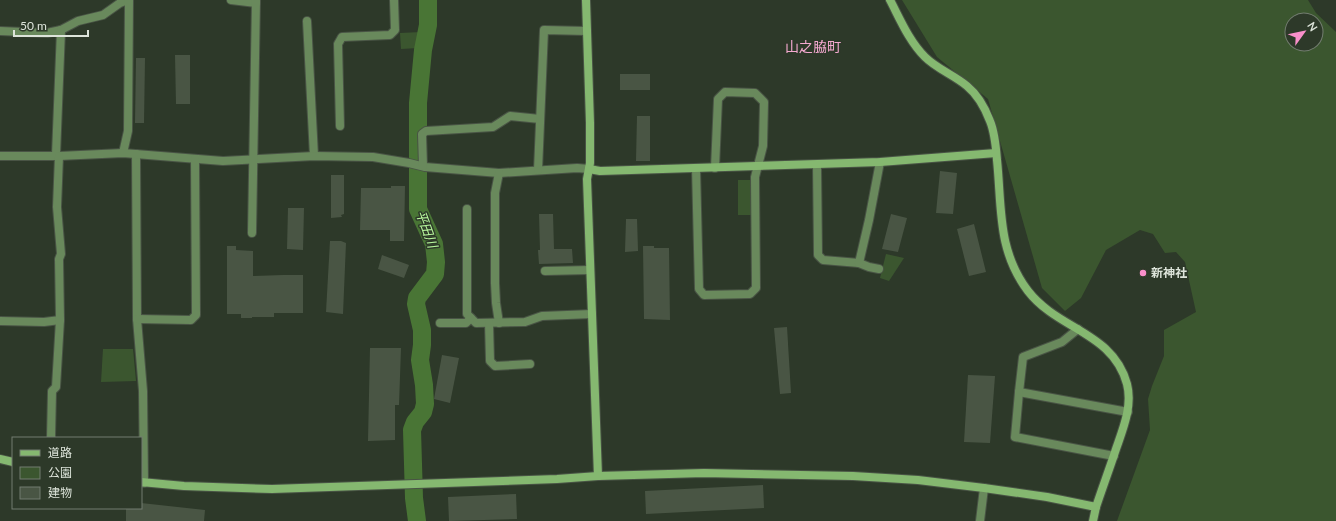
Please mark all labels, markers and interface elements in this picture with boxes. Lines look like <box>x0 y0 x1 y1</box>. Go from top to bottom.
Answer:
scale bar <box>14 12 88 38</box>
north arrow <box>1284 12 1324 52</box>
text: 50 m <box>20 18 47 33</box>
text: N <box>1305 19 1321 33</box>
district label: 山之脇町 <box>785 38 841 55</box>
water label: 平田川 <box>413 208 442 252</box>
place label: 新神社 <box>1151 265 1187 280</box>
marker: 新神社 <box>1138 268 1148 278</box>
legend <box>12 437 142 509</box>
text: 道路 <box>48 445 72 460</box>
text: 公園 <box>48 465 72 480</box>
text: 建物 <box>48 485 72 500</box>

